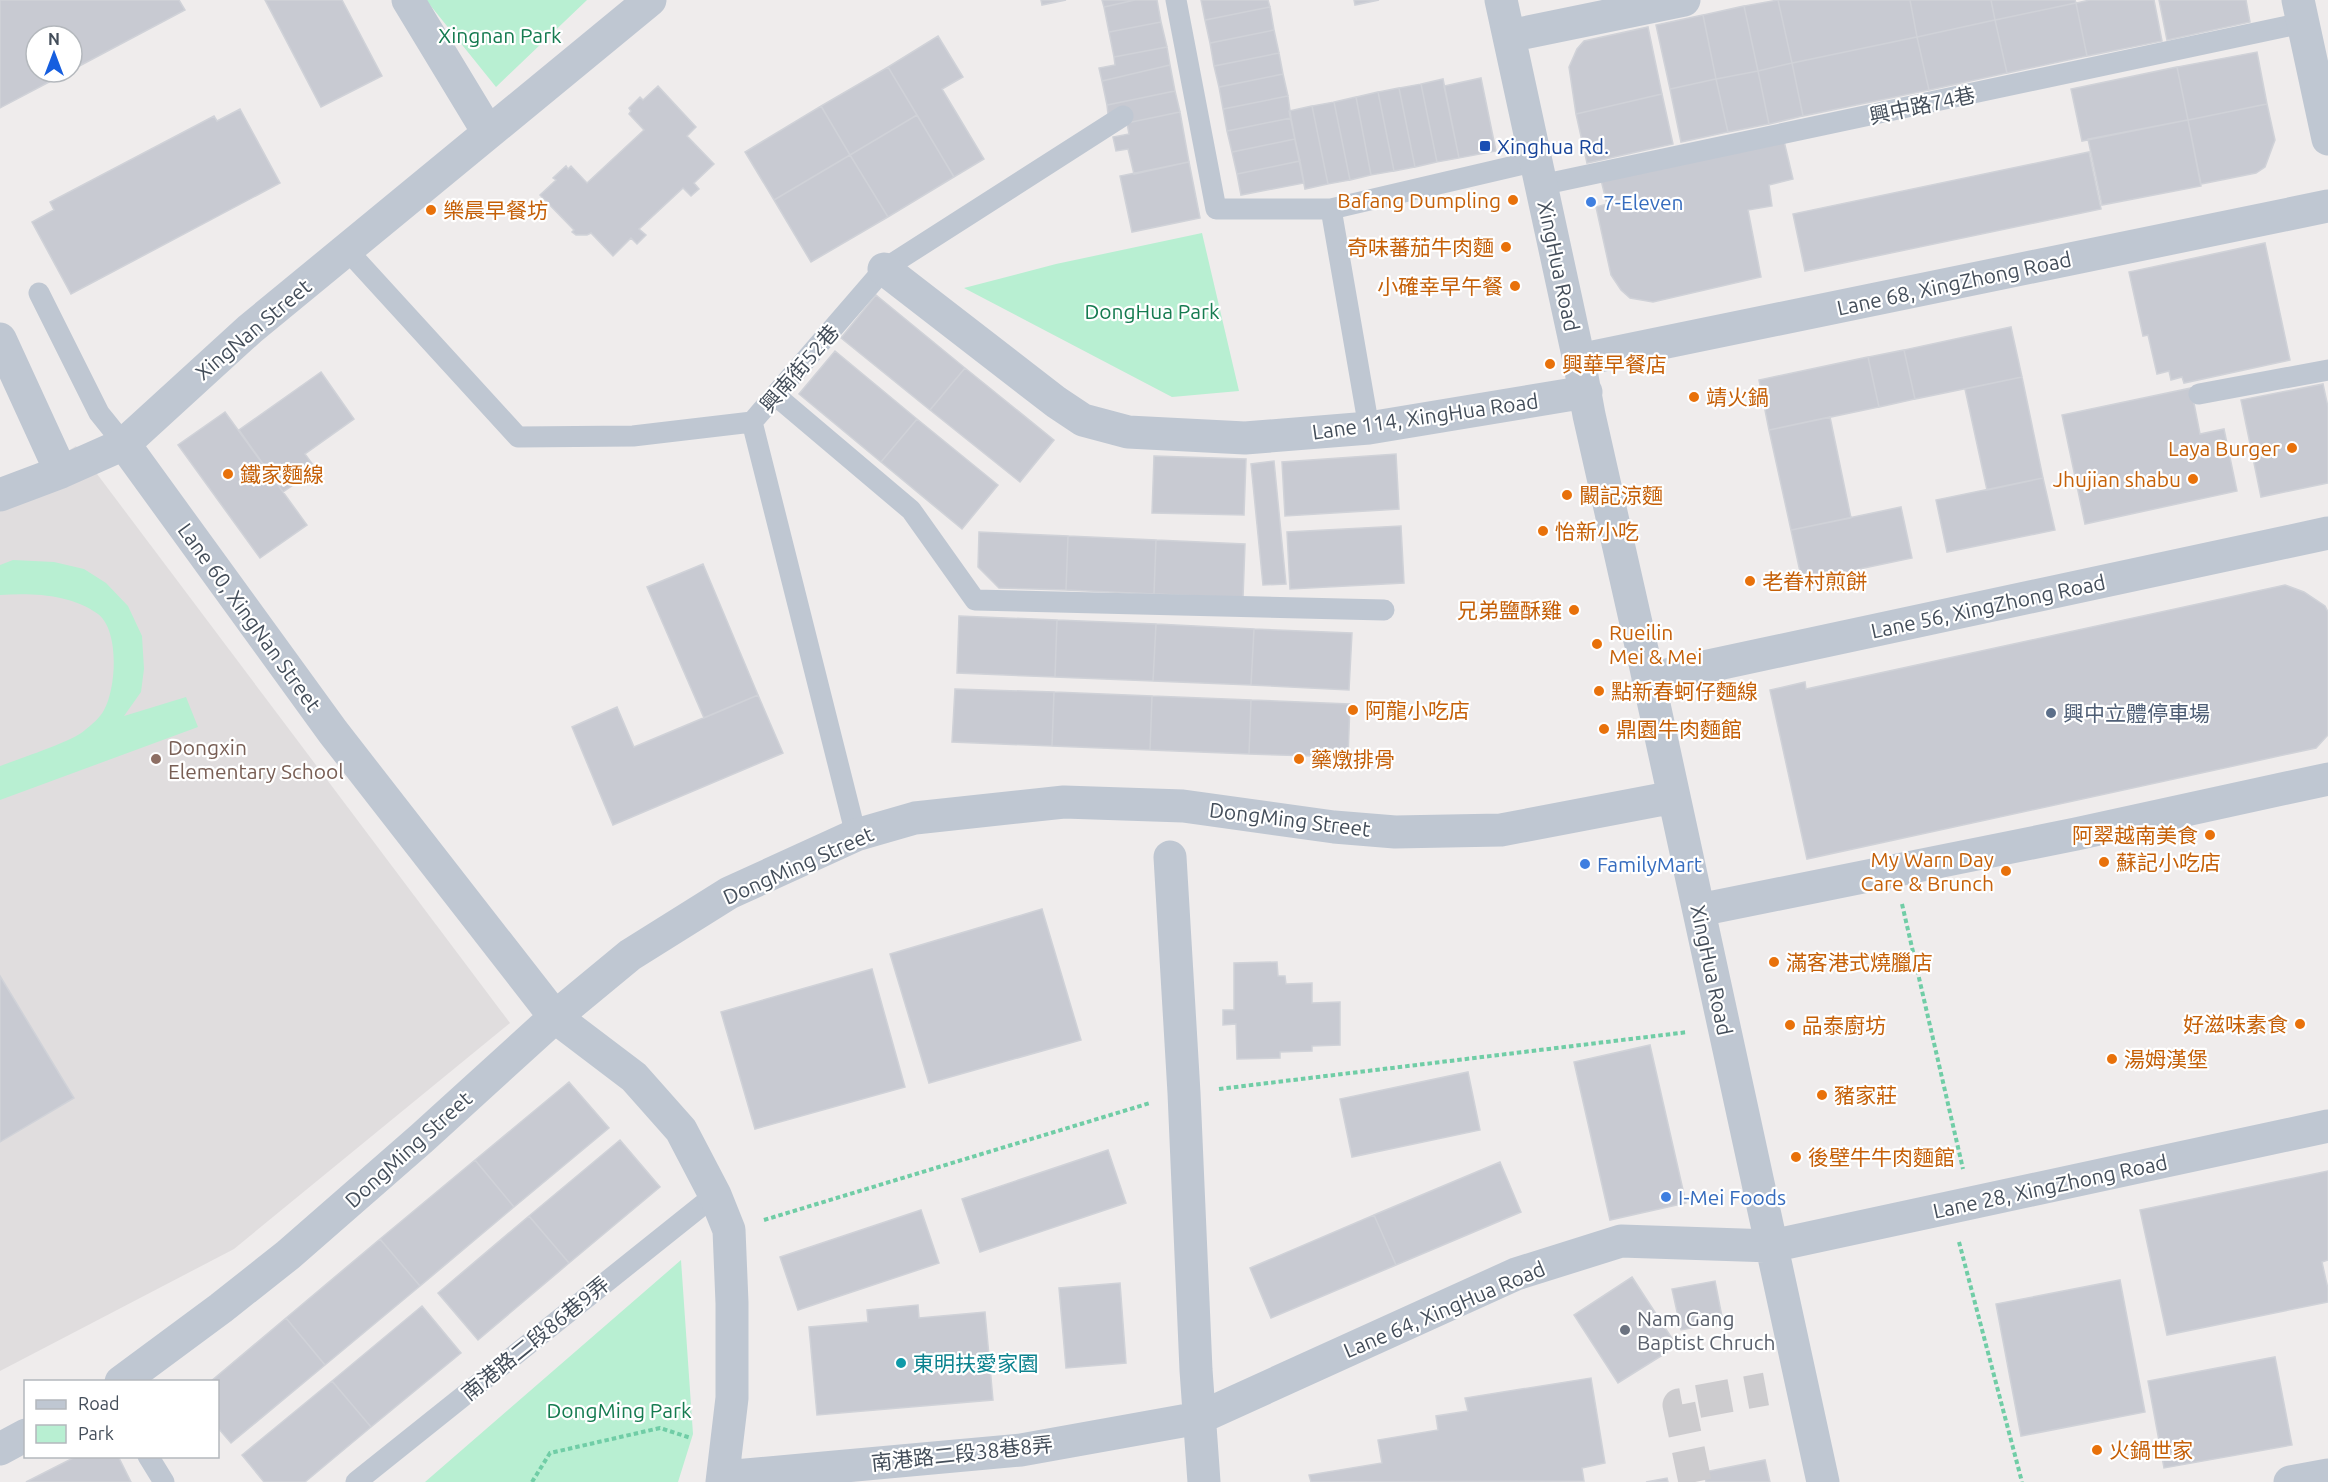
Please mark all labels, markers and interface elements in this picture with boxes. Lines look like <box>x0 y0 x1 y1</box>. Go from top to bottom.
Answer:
park label: Xingnan Park <box>438 23 562 47</box>
north arrow <box>24 24 84 84</box>
text: N <box>48 30 60 48</box>
street label: 興中路74巷 <box>1867 82 1977 128</box>
place label: Xinghua Rd. <box>1497 134 1609 158</box>
marker: Xinghua Rd. <box>1478 139 1492 153</box>
place label: Bafang Dumpling <box>1337 188 1501 212</box>
place label: 7-Eleven <box>1603 190 1684 214</box>
marker: Bafang Dumpling <box>1506 193 1520 207</box>
marker: 7-Eleven <box>1584 195 1598 209</box>
place label: 樂晨早餐坊 <box>443 198 548 222</box>
street label: XingHua Road <box>1533 199 1585 333</box>
marker: 樂晨早餐坊 <box>424 203 438 217</box>
place label: 奇味蕃茄牛肉麵 <box>1347 235 1494 259</box>
marker: 奇味蕃茄牛肉麵 <box>1499 240 1513 254</box>
street label: Lane 68, XingZhong Road <box>1835 246 2073 320</box>
street label: XingNan Street <box>190 274 316 384</box>
place label: 小確幸早午餐 <box>1377 274 1503 298</box>
marker: 小確幸早午餐 <box>1508 279 1522 293</box>
park label: DongHua Park <box>1084 299 1220 323</box>
street label: 興南街52巷 <box>755 319 843 417</box>
place label: 興華早餐店 <box>1562 352 1667 376</box>
marker: 興華早餐店 <box>1543 357 1557 371</box>
place label: 靖火鍋 <box>1706 385 1769 409</box>
street label: Lane 114, XingHua Road <box>1310 388 1540 444</box>
marker: 靖火鍋 <box>1687 390 1701 404</box>
place label: Laya Burger <box>2168 436 2280 460</box>
marker: Laya Burger <box>2285 441 2299 455</box>
place label: 鐵家麵線 <box>240 462 324 486</box>
marker: 鐵家麵線 <box>221 467 235 481</box>
place label: Jhujian shabu <box>2053 467 2181 491</box>
marker: Jhujian shabu <box>2186 472 2200 486</box>
place label: 闞記涼麵 <box>1579 483 1663 507</box>
marker: 闞記涼麵 <box>1560 488 1574 502</box>
street label: Lane 60, XingNan Street <box>174 518 326 716</box>
place label: 怡新小吃 <box>1555 519 1639 543</box>
marker: 怡新小吃 <box>1536 524 1550 538</box>
place label: 老眷村煎餅 <box>1762 569 1867 593</box>
street label: Lane 56, XingZhong Road <box>1869 569 2107 643</box>
marker: 老眷村煎餅 <box>1743 574 1757 588</box>
place label: 兄弟鹽酥雞 <box>1457 598 1562 622</box>
marker: 兄弟鹽酥雞 <box>1567 603 1581 617</box>
place label: Rueilin Mei & Mei <box>1609 620 1702 668</box>
marker: Rueilin Mei & Mei <box>1590 637 1604 651</box>
place label: 點新春蚵仔麵線 <box>1611 679 1758 703</box>
marker: 點新春蚵仔麵線 <box>1592 684 1606 698</box>
place label: 阿龍小吃店 <box>1365 698 1470 722</box>
place label: 興中立體停車場 <box>2063 701 2210 725</box>
marker: 阿龍小吃店 <box>1346 703 1360 717</box>
marker: 興中立體停車場 <box>2044 706 2058 720</box>
place label: 鼎園牛肉麵館 <box>1616 717 1742 741</box>
marker: 鼎園牛肉麵館 <box>1597 722 1611 736</box>
place label: Dongxin Elementary School <box>168 735 344 783</box>
place label: 藥燉排骨 <box>1311 747 1395 771</box>
marker: Dongxin Elementary School <box>149 752 163 766</box>
marker: 藥燉排骨 <box>1292 752 1306 766</box>
street label: DongMing Street <box>1208 797 1372 841</box>
street label: DongMing Street <box>719 821 877 909</box>
place label: 阿翠越南美食 <box>2072 823 2198 847</box>
marker: 阿翠越南美食 <box>2203 828 2217 842</box>
place label: My Warn Day Care & Brunch <box>1860 847 1994 895</box>
place label: 蘇記小吃店 <box>2116 850 2221 874</box>
place label: FamilyMart <box>1597 852 1702 876</box>
marker: 蘇記小吃店 <box>2097 855 2111 869</box>
marker: FamilyMart <box>1578 857 1592 871</box>
marker: My Warn Day Care & Brunch <box>1999 864 2013 878</box>
street label: XingHua Road <box>1686 903 1738 1037</box>
place label: 滿客港式燒臘店 <box>1786 950 1933 974</box>
marker: 滿客港式燒臘店 <box>1767 955 1781 969</box>
place label: 好滋味素食 <box>2183 1012 2288 1036</box>
place label: 品泰廚坊 <box>1802 1013 1886 1037</box>
marker: 好滋味素食 <box>2293 1017 2307 1031</box>
marker: 品泰廚坊 <box>1783 1018 1797 1032</box>
place label: 湯姆漢堡 <box>2124 1047 2208 1071</box>
marker: 湯姆漢堡 <box>2105 1052 2119 1066</box>
place label: 豬家莊 <box>1834 1083 1897 1107</box>
street label: DongMing Street <box>340 1086 476 1212</box>
marker: 豬家莊 <box>1815 1088 1829 1102</box>
place label: 後壁牛牛肉麵館 <box>1808 1145 1955 1169</box>
street label: Lane 28, XingZhong Road <box>1931 1149 2169 1223</box>
marker: 後壁牛牛肉麵館 <box>1789 1150 1803 1164</box>
place label: I-Mei Foods <box>1678 1185 1786 1209</box>
marker: I-Mei Foods <box>1659 1190 1673 1204</box>
street label: Lane 64, XingHua Road <box>1340 1256 1548 1362</box>
street label: 南港路二段86巷9弄 <box>457 1271 613 1405</box>
place label: Nam Gang Baptist Chruch <box>1637 1306 1776 1354</box>
marker: Nam Gang Baptist Chruch <box>1618 1323 1632 1337</box>
place label: 東明扶愛家園 <box>913 1351 1039 1375</box>
marker: 東明扶愛家園 <box>894 1356 908 1370</box>
legend <box>24 1380 219 1458</box>
text: Road <box>78 1393 120 1413</box>
park label: DongMing Park <box>546 1398 692 1422</box>
text: Park <box>78 1423 114 1443</box>
street label: 南港路二段38巷8弄 <box>870 1432 1054 1474</box>
place label: 火鍋世家 <box>2109 1438 2193 1462</box>
marker: 火鍋世家 <box>2090 1443 2104 1457</box>

